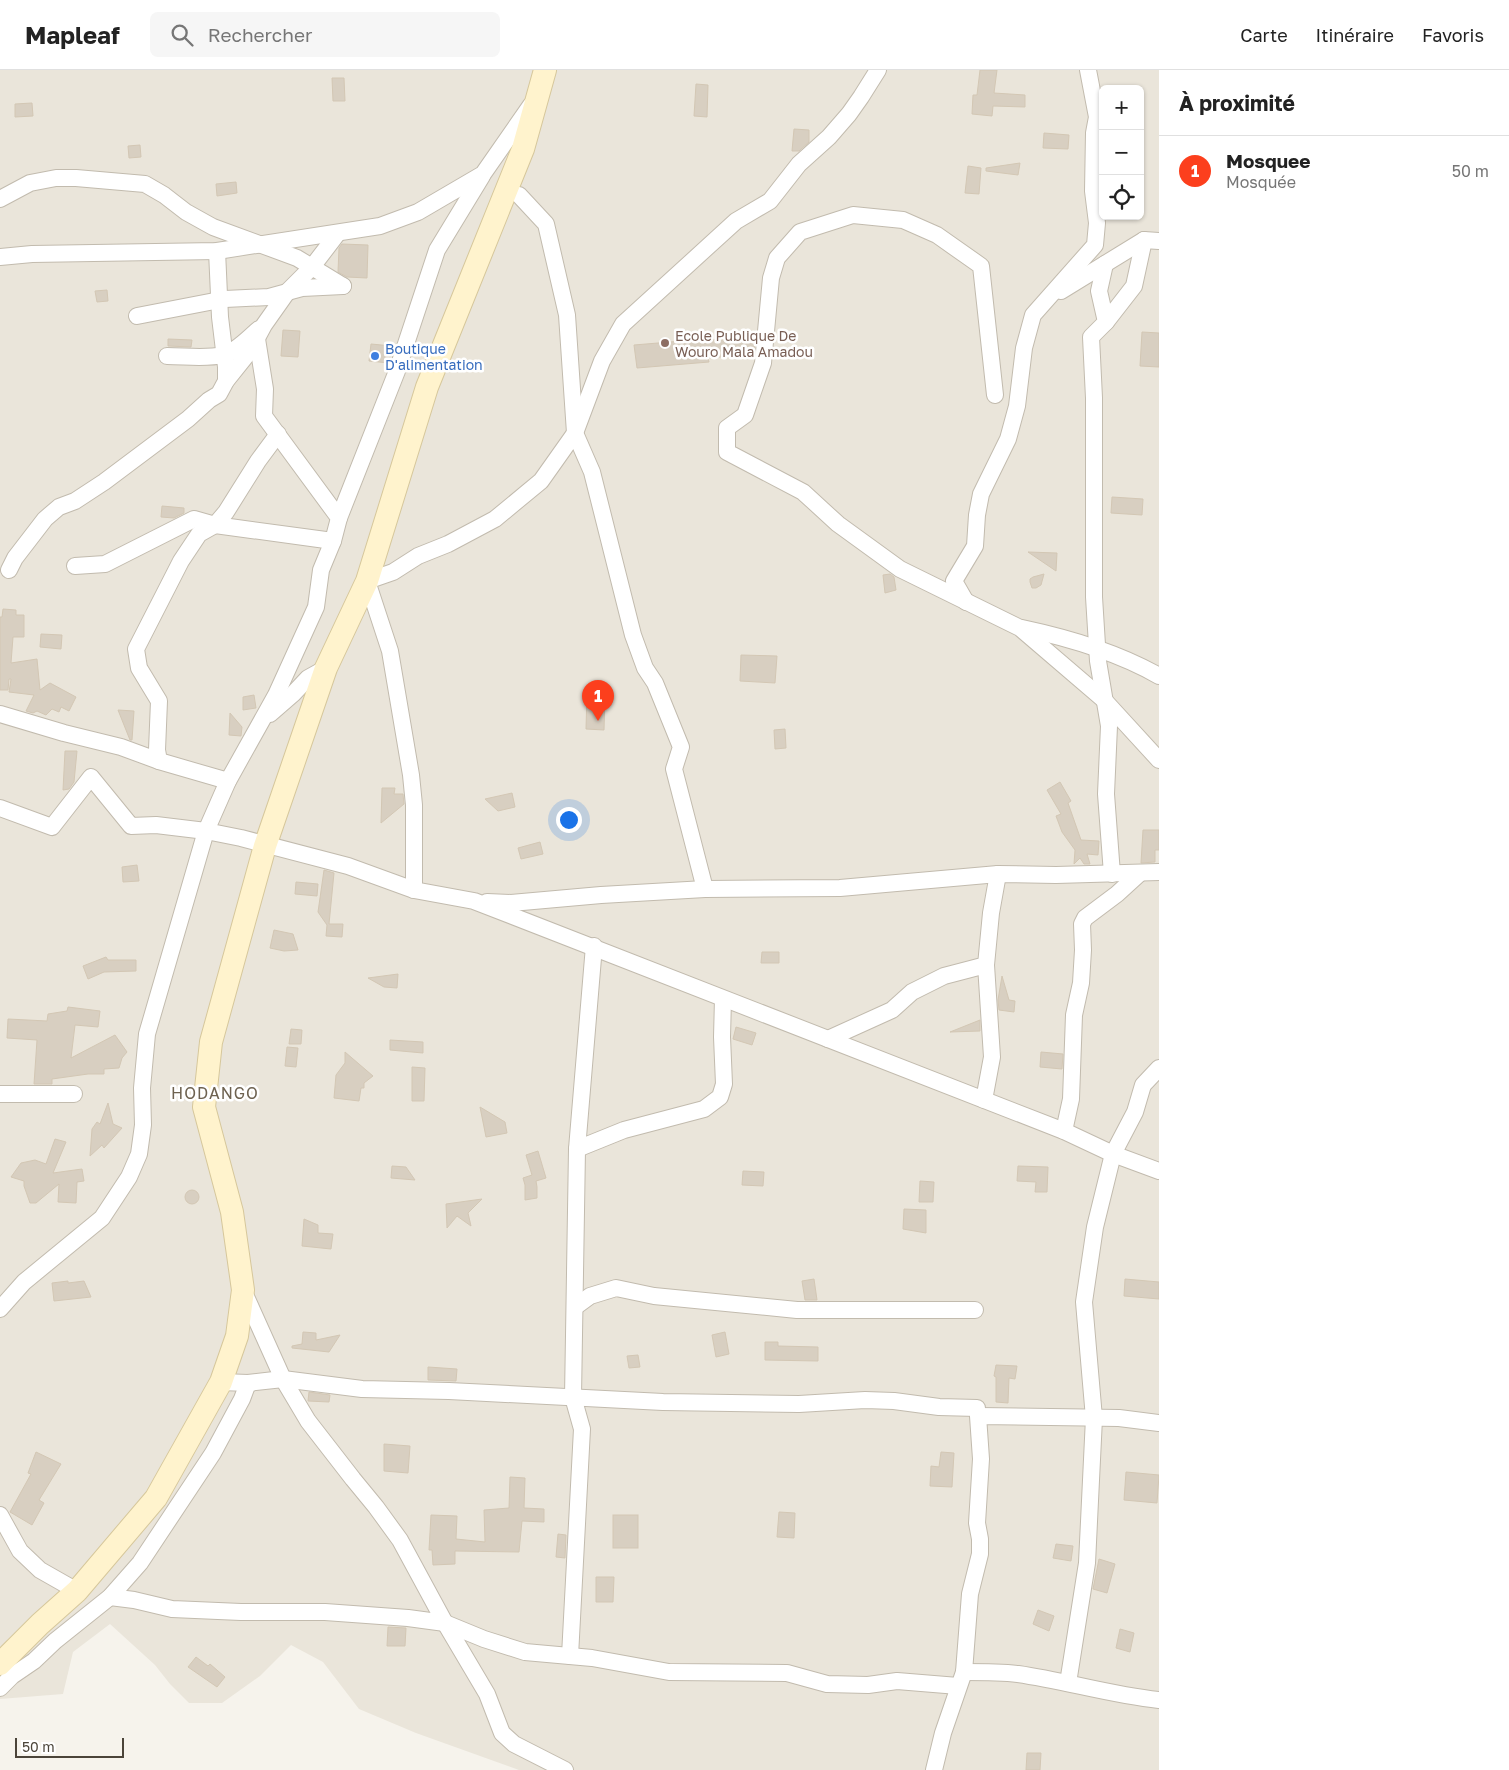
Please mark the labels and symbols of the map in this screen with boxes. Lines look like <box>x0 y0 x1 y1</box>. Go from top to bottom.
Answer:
place label: Ecole Publique De Wouro Mala Amadou <box>675 327 813 360</box>
marker: Ecole Publique De Wouro Mala Amadou <box>659 337 671 349</box>
place label: Boutique D'alimentation <box>385 340 483 373</box>
marker: Boutique D'alimentation <box>369 350 381 362</box>
pin: 1 <box>582 680 614 721</box>
your location <box>556 807 582 833</box>
district label: HODANGO <box>171 1083 259 1103</box>
scale bar <box>15 1735 124 1758</box>

